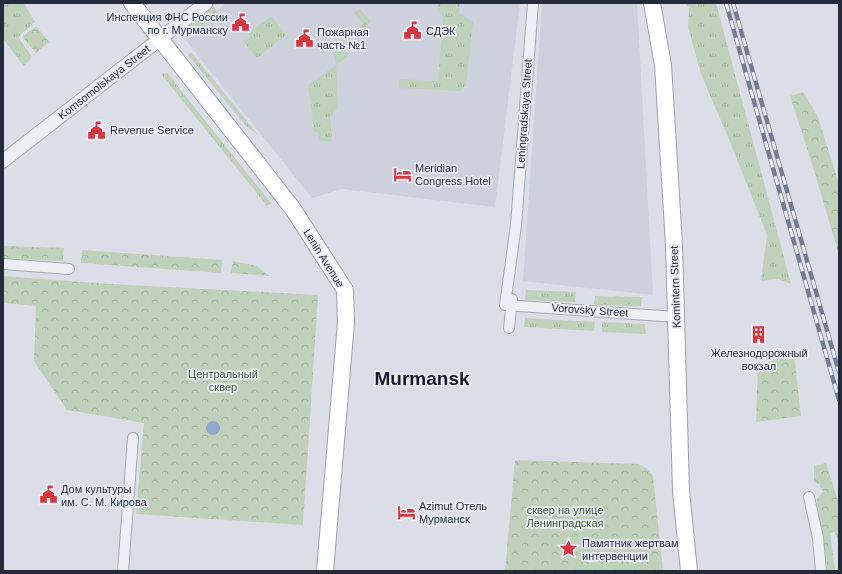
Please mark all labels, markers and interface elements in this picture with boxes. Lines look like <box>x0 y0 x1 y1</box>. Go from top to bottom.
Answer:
place label: Инспекция ФНС России по г. Мурманску <box>107 11 228 36</box>
public building icon: Инспекция ФНС России по г. Мурманску <box>231 13 251 33</box>
public building icon: СДЭК <box>403 21 423 41</box>
place label: СДЭК <box>426 25 456 37</box>
place label: Пожарная часть №1 <box>317 26 369 51</box>
public building icon: Пожарная часть №1 <box>294 28 314 48</box>
street label: Komsomolskaya Street <box>56 42 152 122</box>
street label: Leningradskaya Street <box>514 59 534 169</box>
public building icon: Revenue Service <box>87 120 107 140</box>
place label: Revenue Service <box>110 124 194 136</box>
place label: Meridian Congress Hotel <box>415 162 491 187</box>
hotel icon: Meridian Congress Hotel <box>392 164 412 184</box>
street label: Lenin Avenue <box>301 227 347 289</box>
street label: Komintern Street <box>668 246 682 328</box>
street label: Vorovsky Street <box>551 301 629 319</box>
building icon: Железнодорожный вокзал <box>749 325 769 345</box>
place label: Железнодорожный вокзал <box>710 347 808 372</box>
park label: Центральный сквер <box>188 368 258 393</box>
district label: Murmansk <box>374 368 470 389</box>
place label: Дом культуры им. С. М. Кирова <box>61 483 148 508</box>
public building icon: Дом культуры им. С. М. Кирова <box>38 485 58 505</box>
place label: Azimut Отель Мурманск <box>419 500 487 525</box>
hotel icon: Azimut Отель Мурманск <box>396 502 416 522</box>
park label: сквер на улице Ленинградская <box>527 504 603 529</box>
place label: Памятник жертвам интервенции <box>582 537 678 562</box>
place icon: Памятник жертвам интервенции <box>559 539 579 559</box>

